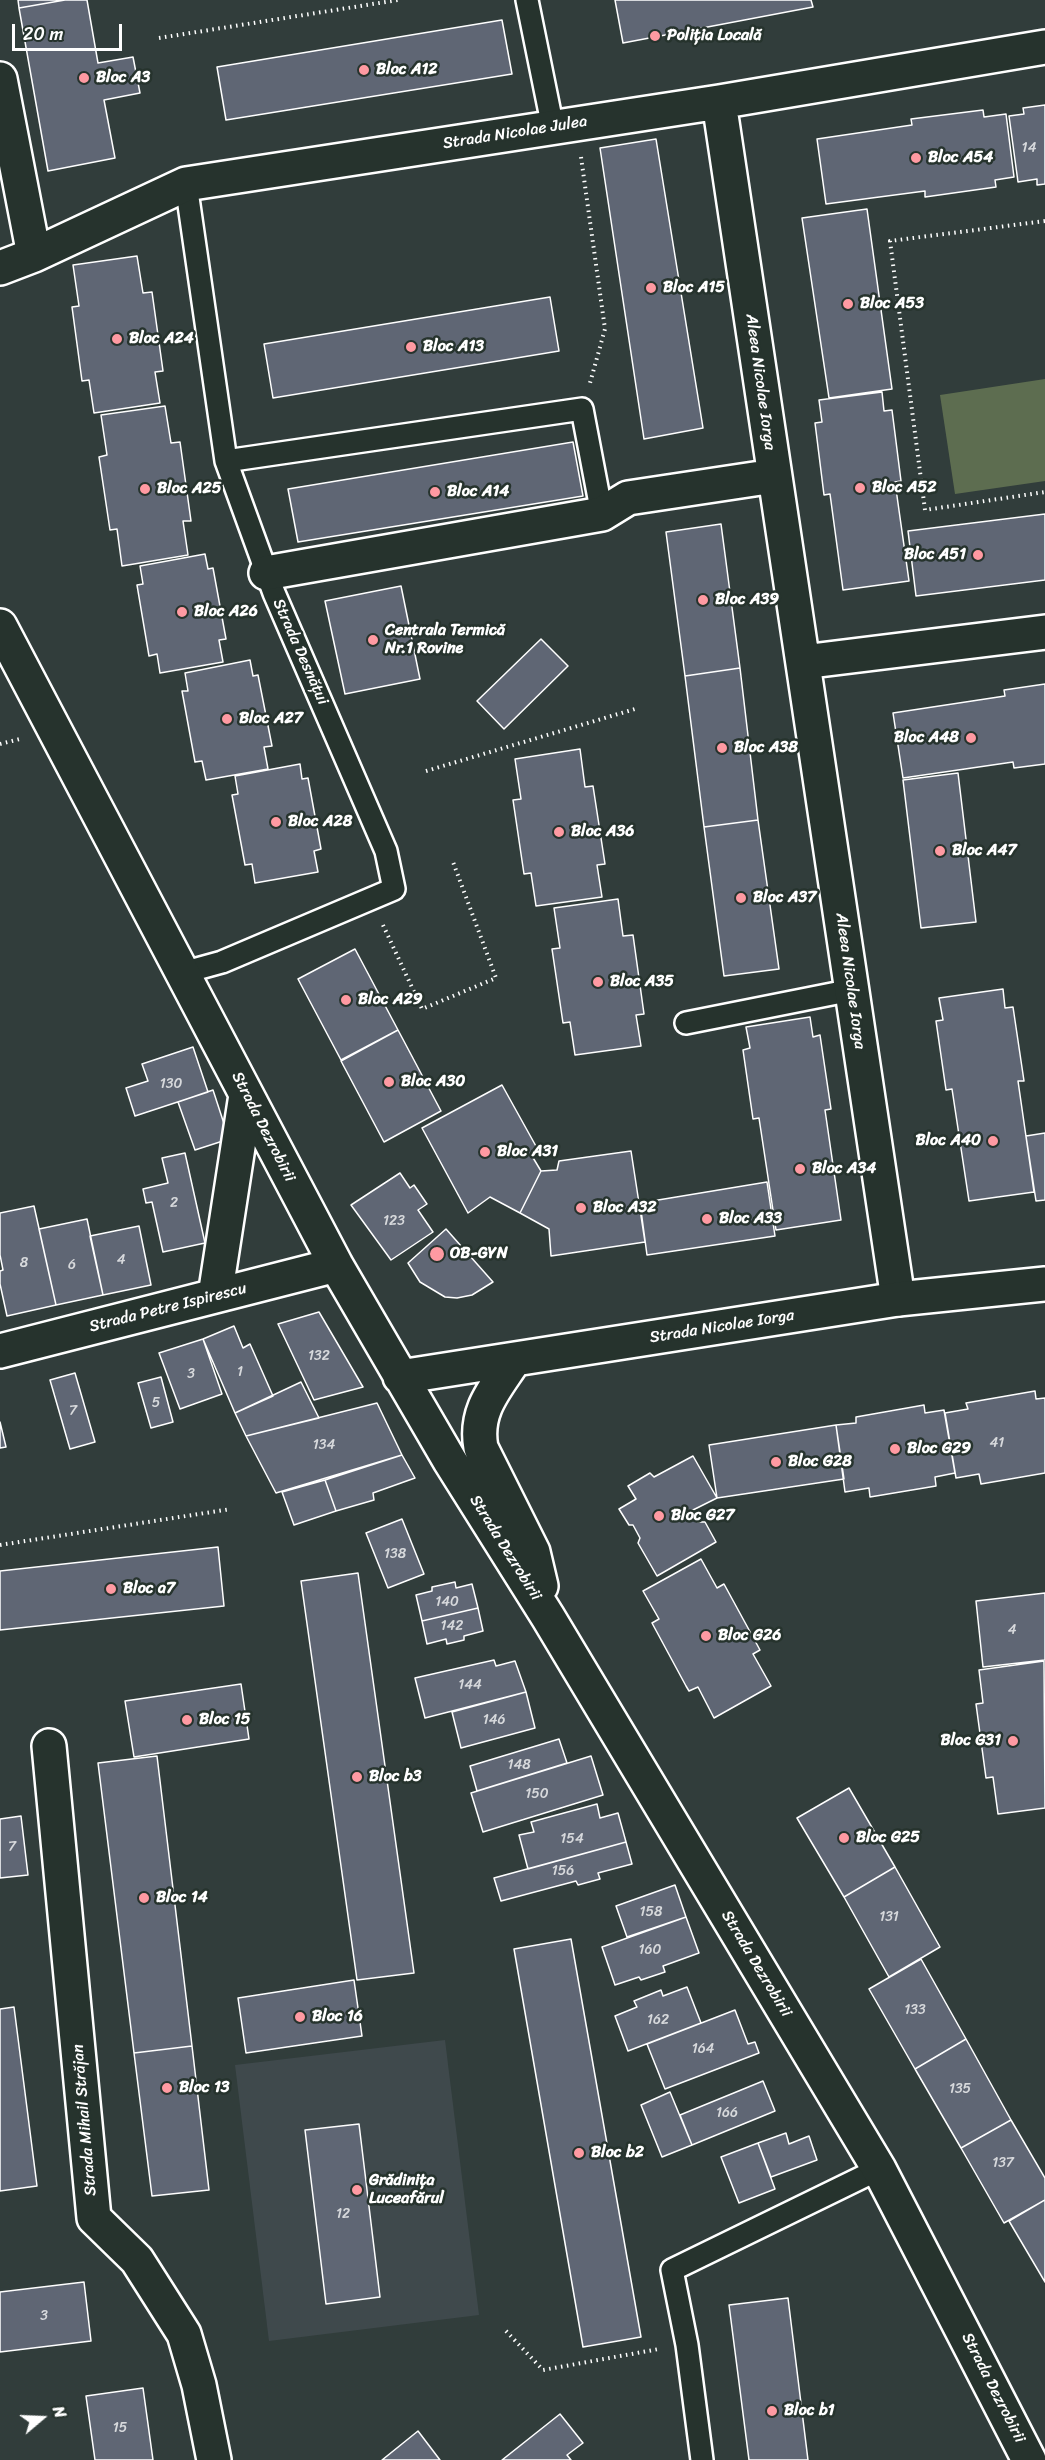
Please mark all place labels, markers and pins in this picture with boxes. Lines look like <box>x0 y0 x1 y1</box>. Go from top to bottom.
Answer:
place label: Poliția Locală <box>667 26 762 46</box>
marker: Poliția Locală <box>648 29 662 43</box>
place label: Bloc A12 <box>376 60 438 80</box>
marker: Bloc A12 <box>357 63 371 77</box>
place label: Bloc A3 <box>96 68 150 88</box>
marker: Bloc A3 <box>77 71 91 85</box>
place label: Bloc A54 <box>928 148 993 168</box>
marker: Bloc A54 <box>909 151 923 165</box>
place label: Bloc A15 <box>663 278 725 298</box>
marker: Bloc A15 <box>644 281 658 295</box>
place label: Bloc A53 <box>860 294 924 314</box>
marker: Bloc A53 <box>841 297 855 311</box>
place label: Bloc A24 <box>129 329 194 349</box>
marker: Bloc A24 <box>110 332 124 346</box>
place label: Bloc A13 <box>423 337 484 357</box>
marker: Bloc A13 <box>404 340 418 354</box>
place label: Bloc A52 <box>872 478 936 498</box>
place label: Bloc A25 <box>157 479 221 499</box>
marker: Bloc A52 <box>853 481 867 495</box>
marker: Bloc A25 <box>138 482 152 496</box>
place label: Bloc A14 <box>447 482 509 502</box>
marker: Bloc A14 <box>428 485 442 499</box>
place label: Bloc A51 <box>904 545 966 565</box>
marker: Bloc A51 <box>971 548 985 562</box>
place label: Bloc A39 <box>715 590 779 610</box>
marker: Bloc A39 <box>696 593 710 607</box>
place label: Bloc A26 <box>194 602 258 622</box>
marker: Bloc A26 <box>175 605 189 619</box>
place label: Centrala Termică Nr.1 Rovine <box>385 621 505 659</box>
marker: Centrala Termică Nr.1 Rovine <box>366 633 380 647</box>
place label: Bloc A27 <box>239 709 303 729</box>
marker: Bloc A27 <box>220 712 234 726</box>
place label: Bloc A48 <box>894 728 959 748</box>
marker: Bloc A48 <box>964 731 978 745</box>
place label: Bloc A38 <box>734 738 798 758</box>
marker: Bloc A38 <box>715 741 729 755</box>
place label: Bloc A28 <box>288 812 352 832</box>
marker: Bloc A28 <box>269 815 283 829</box>
place label: Bloc A36 <box>571 822 634 842</box>
marker: Bloc A36 <box>552 825 566 839</box>
place label: Bloc A47 <box>952 841 1017 861</box>
marker: Bloc A47 <box>933 844 947 858</box>
place label: Bloc A37 <box>753 888 816 908</box>
marker: Bloc A37 <box>734 891 748 905</box>
place label: Bloc A35 <box>610 972 674 992</box>
marker: Bloc A35 <box>591 975 605 989</box>
place label: Bloc A29 <box>358 990 422 1010</box>
marker: Bloc A29 <box>339 993 353 1007</box>
place label: Bloc A30 <box>401 1072 465 1092</box>
marker: Bloc A30 <box>382 1075 396 1089</box>
place label: Bloc A40 <box>915 1131 981 1151</box>
marker: Bloc A40 <box>986 1134 1000 1148</box>
place label: Bloc A31 <box>497 1142 558 1162</box>
marker: Bloc A31 <box>478 1145 492 1159</box>
place label: Bloc A34 <box>812 1159 876 1179</box>
marker: Bloc A34 <box>793 1162 807 1176</box>
place label: Bloc A32 <box>593 1198 656 1218</box>
marker: Bloc A32 <box>574 1201 588 1215</box>
place label: Bloc A33 <box>719 1209 782 1229</box>
marker: Bloc A33 <box>700 1212 714 1226</box>
place label: OB-GYN <box>450 1244 508 1264</box>
marker: OB-GYN <box>428 1245 446 1263</box>
place label: Bloc G29 <box>907 1439 971 1459</box>
marker: Bloc G29 <box>888 1442 902 1456</box>
place label: Bloc G28 <box>788 1452 852 1472</box>
marker: Bloc G28 <box>769 1455 783 1469</box>
place label: Bloc G27 <box>671 1506 734 1526</box>
marker: Bloc G27 <box>652 1509 666 1523</box>
place label: Bloc a7 <box>123 1579 175 1599</box>
marker: Bloc a7 <box>104 1582 118 1596</box>
place label: Bloc G26 <box>718 1626 781 1646</box>
marker: Bloc G26 <box>699 1629 713 1643</box>
place label: Bloc 15 <box>199 1710 251 1730</box>
marker: Bloc 15 <box>180 1713 194 1727</box>
place label: Bloc G31 <box>940 1731 1001 1751</box>
marker: Bloc G31 <box>1006 1734 1020 1748</box>
place label: Bloc b3 <box>369 1767 421 1787</box>
marker: Bloc b3 <box>350 1770 364 1784</box>
place label: Bloc G25 <box>856 1828 920 1848</box>
marker: Bloc G25 <box>837 1831 851 1845</box>
place label: Bloc 14 <box>156 1888 208 1908</box>
marker: Bloc 14 <box>137 1891 151 1905</box>
place label: Bloc 16 <box>312 2007 363 2027</box>
marker: Bloc 16 <box>293 2010 307 2024</box>
place label: Bloc 13 <box>179 2078 230 2098</box>
marker: Bloc 13 <box>160 2081 174 2095</box>
place label: Bloc b2 <box>591 2143 644 2163</box>
marker: Bloc b2 <box>572 2146 586 2160</box>
place label: Grădinița Luceafărul <box>369 2171 444 2209</box>
marker: Grădinița Luceafărul <box>350 2183 364 2197</box>
place label: Bloc b1 <box>784 2401 835 2421</box>
marker: Bloc b1 <box>765 2404 779 2418</box>

